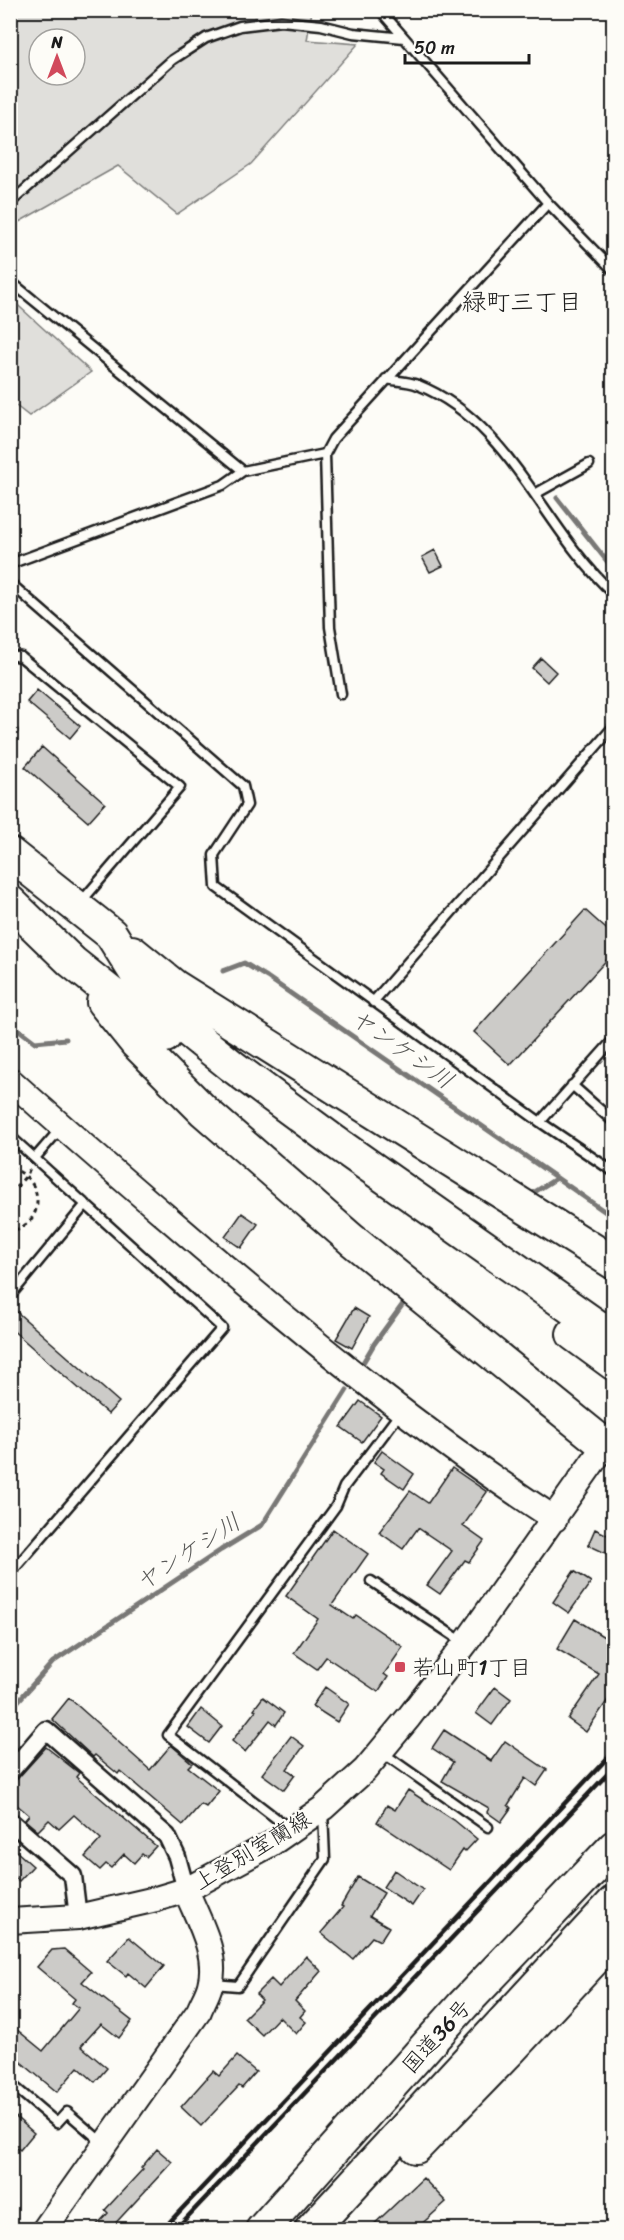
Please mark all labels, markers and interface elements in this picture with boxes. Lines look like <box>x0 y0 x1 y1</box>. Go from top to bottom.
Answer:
north arrow <box>27 27 87 87</box>
scale bar <box>405 27 530 65</box>
text: N <box>50 28 63 57</box>
text: 50 m <box>414 32 455 64</box>
district label: 緑町三丁目 <box>462 281 582 323</box>
water label: ヤンケシ川 <box>341 997 463 1101</box>
water label: ヤンケシ川 <box>126 1502 250 1602</box>
place label: 若山町1丁目 <box>412 1648 531 1687</box>
marker: 若山町1丁目 <box>393 1660 407 1674</box>
street label: 上登別室蘭線 <box>186 1800 319 1901</box>
street label: 国道36号 <box>392 1990 481 2083</box>

